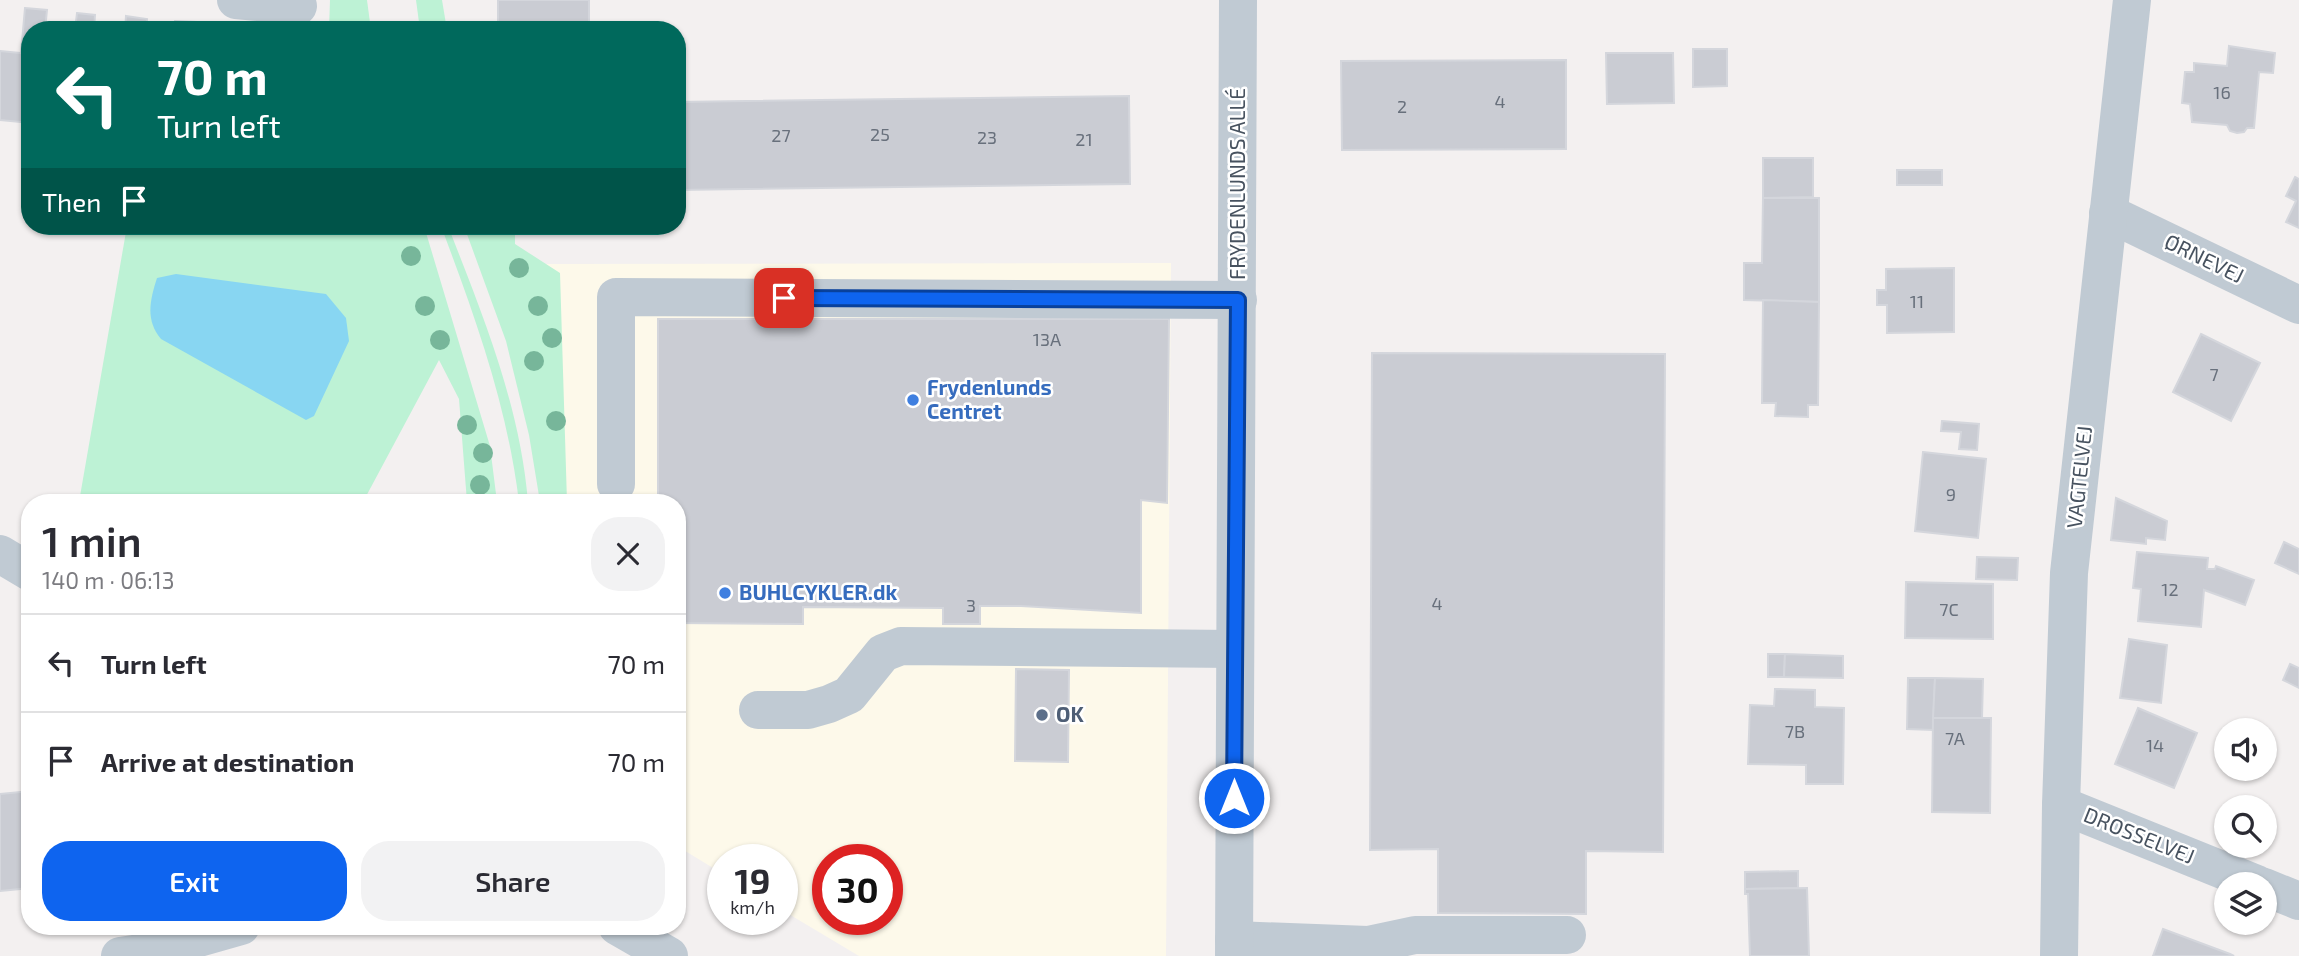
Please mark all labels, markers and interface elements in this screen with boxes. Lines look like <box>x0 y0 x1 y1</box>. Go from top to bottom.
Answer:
text: 70 m <box>157 46 268 105</box>
icon: left <box>42 49 133 140</box>
house number: 16 <box>2213 81 2231 103</box>
street label: FRYDENLUNDS ALLÉ <box>1224 88 1249 280</box>
house number: 4 <box>1494 90 1506 112</box>
house number: 2 <box>1397 95 1407 117</box>
text: Turn left <box>157 106 281 144</box>
house number: 25 <box>870 123 890 145</box>
house number: 27 <box>771 124 791 146</box>
house number: 23 <box>977 126 997 148</box>
house number: 21 <box>1075 128 1093 150</box>
icon: arrive <box>115 182 153 220</box>
text: Then <box>42 186 101 217</box>
street label: ØRNEVEJ <box>2161 228 2248 288</box>
pin <box>754 268 814 328</box>
icon: arrive <box>765 279 803 317</box>
house number: 11 <box>1910 290 1924 312</box>
house number: 13A <box>1033 328 1062 350</box>
house number: 7 <box>2209 363 2219 385</box>
place label: Frydenlunds Centret <box>927 374 1052 423</box>
marker: Frydenlunds Centret <box>905 392 921 408</box>
street label: VAGTELVEJ <box>2061 424 2096 529</box>
house number: 9 <box>1946 483 1956 505</box>
text: 1 min <box>42 515 142 565</box>
button: close <box>591 517 665 591</box>
text: 140 m · 06:13 <box>42 566 175 594</box>
house number: 12 <box>2161 578 2179 600</box>
place label: BUHLCYKLER.dk <box>739 579 898 604</box>
marker: BUHLCYKLER.dk <box>717 585 733 601</box>
house number: 4 <box>1431 592 1443 614</box>
house number: 3 <box>966 594 976 616</box>
house number: 7C <box>1939 598 1959 620</box>
icon: left <box>42 644 80 682</box>
text: Turn left <box>101 648 207 679</box>
text: 70 m <box>607 648 665 679</box>
place label: OK <box>1056 701 1084 726</box>
marker: OK <box>1034 707 1050 723</box>
map controls <box>2214 718 2277 935</box>
button: sound <box>2214 718 2277 781</box>
house number: 7B <box>1785 720 1805 742</box>
house number: 7A <box>1945 727 1966 749</box>
house number: 14 <box>2146 734 2164 756</box>
icon: arrive <box>42 742 80 780</box>
text: Arrive at destination <box>101 746 354 777</box>
text: 70 m <box>607 746 665 777</box>
position arrow <box>1197 761 1271 835</box>
button: search <box>2214 795 2277 858</box>
street label: DROSSELVEJ <box>2081 801 2199 868</box>
button: Exit <box>42 841 347 921</box>
button: Share <box>361 841 665 921</box>
speed limit sign: 30 <box>812 844 903 935</box>
text: 19 <box>735 859 770 901</box>
button: layers <box>2214 872 2277 935</box>
text: km/h <box>730 896 775 918</box>

